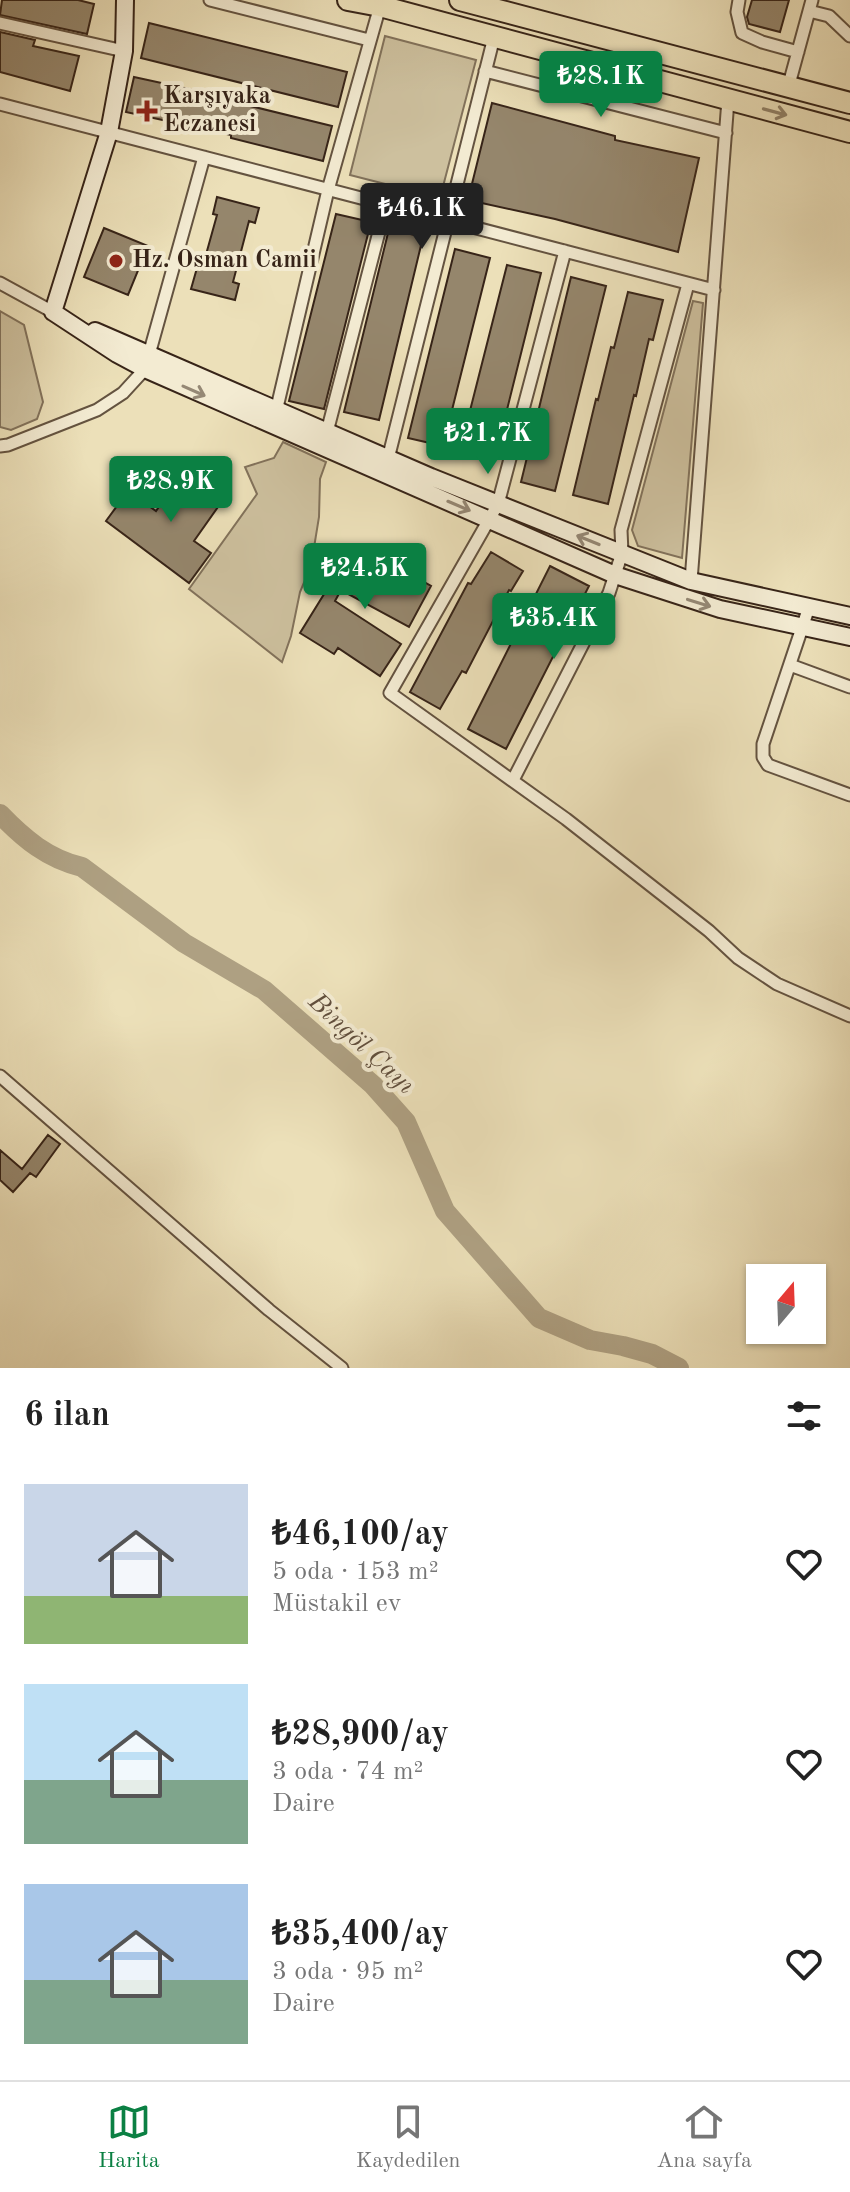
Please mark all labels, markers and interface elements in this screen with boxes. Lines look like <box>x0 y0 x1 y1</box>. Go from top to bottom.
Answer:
pin: ₺28.1K <box>536 51 666 119</box>
text: ₺28.1K <box>557 64 645 90</box>
place label: Karşıyaka Eczanesi <box>163 85 271 137</box>
marker: Karşıyaka Eczanesi <box>138 102 156 120</box>
one-way arrow <box>762 105 787 120</box>
pin: ₺46.1K <box>357 183 487 251</box>
text: ₺46.1K <box>378 196 466 222</box>
place label: Hz. Osman Camii <box>132 249 317 273</box>
marker: Hz. Osman Camii <box>107 252 125 270</box>
one-way arrow <box>182 384 206 399</box>
pin: ₺21.7K <box>423 408 553 476</box>
text: ₺21.7K <box>444 421 532 447</box>
pin: ₺28.9K <box>106 456 236 524</box>
text: ₺28.9K <box>127 469 215 495</box>
one-way arrow <box>446 499 470 514</box>
one-way arrow <box>576 531 601 546</box>
pin: ₺24.5K <box>300 543 430 611</box>
text: ₺24.5K <box>321 556 409 582</box>
pin: ₺35.4K <box>489 593 619 661</box>
one-way arrow <box>686 596 712 611</box>
text: ₺35.4K <box>510 606 598 632</box>
water label: Bingöl Çayı <box>302 988 419 1099</box>
north arrow <box>746 1264 826 1344</box>
map controls <box>746 1264 826 1344</box>
icon: filters <box>782 1394 826 1438</box>
text: 6 ilan <box>24 1399 110 1433</box>
icon: home <box>88 1516 184 1612</box>
text: ₺46,100/ay <box>272 1518 449 1552</box>
icon: heart <box>782 1542 826 1586</box>
text: 5 oda · 153 m² <box>272 1559 439 1585</box>
text: Müstakil ev <box>272 1591 401 1617</box>
icon: home <box>88 1716 184 1812</box>
text: ₺28,900/ay <box>272 1718 449 1752</box>
icon: heart <box>782 1742 826 1786</box>
text: 3 oda · 74 m² <box>272 1759 423 1785</box>
text: Daire <box>272 1791 335 1817</box>
icon: home <box>88 1916 184 2012</box>
text: ₺35,400/ay <box>272 1918 449 1952</box>
icon: heart <box>782 1942 826 1986</box>
text: 3 oda · 95 m² <box>272 1959 423 1985</box>
text: Daire <box>272 1991 335 2017</box>
tab: Harita <box>98 2100 160 2175</box>
tab: Kaydedilen <box>356 2100 460 2175</box>
tab: Ana sayfa <box>656 2100 752 2175</box>

